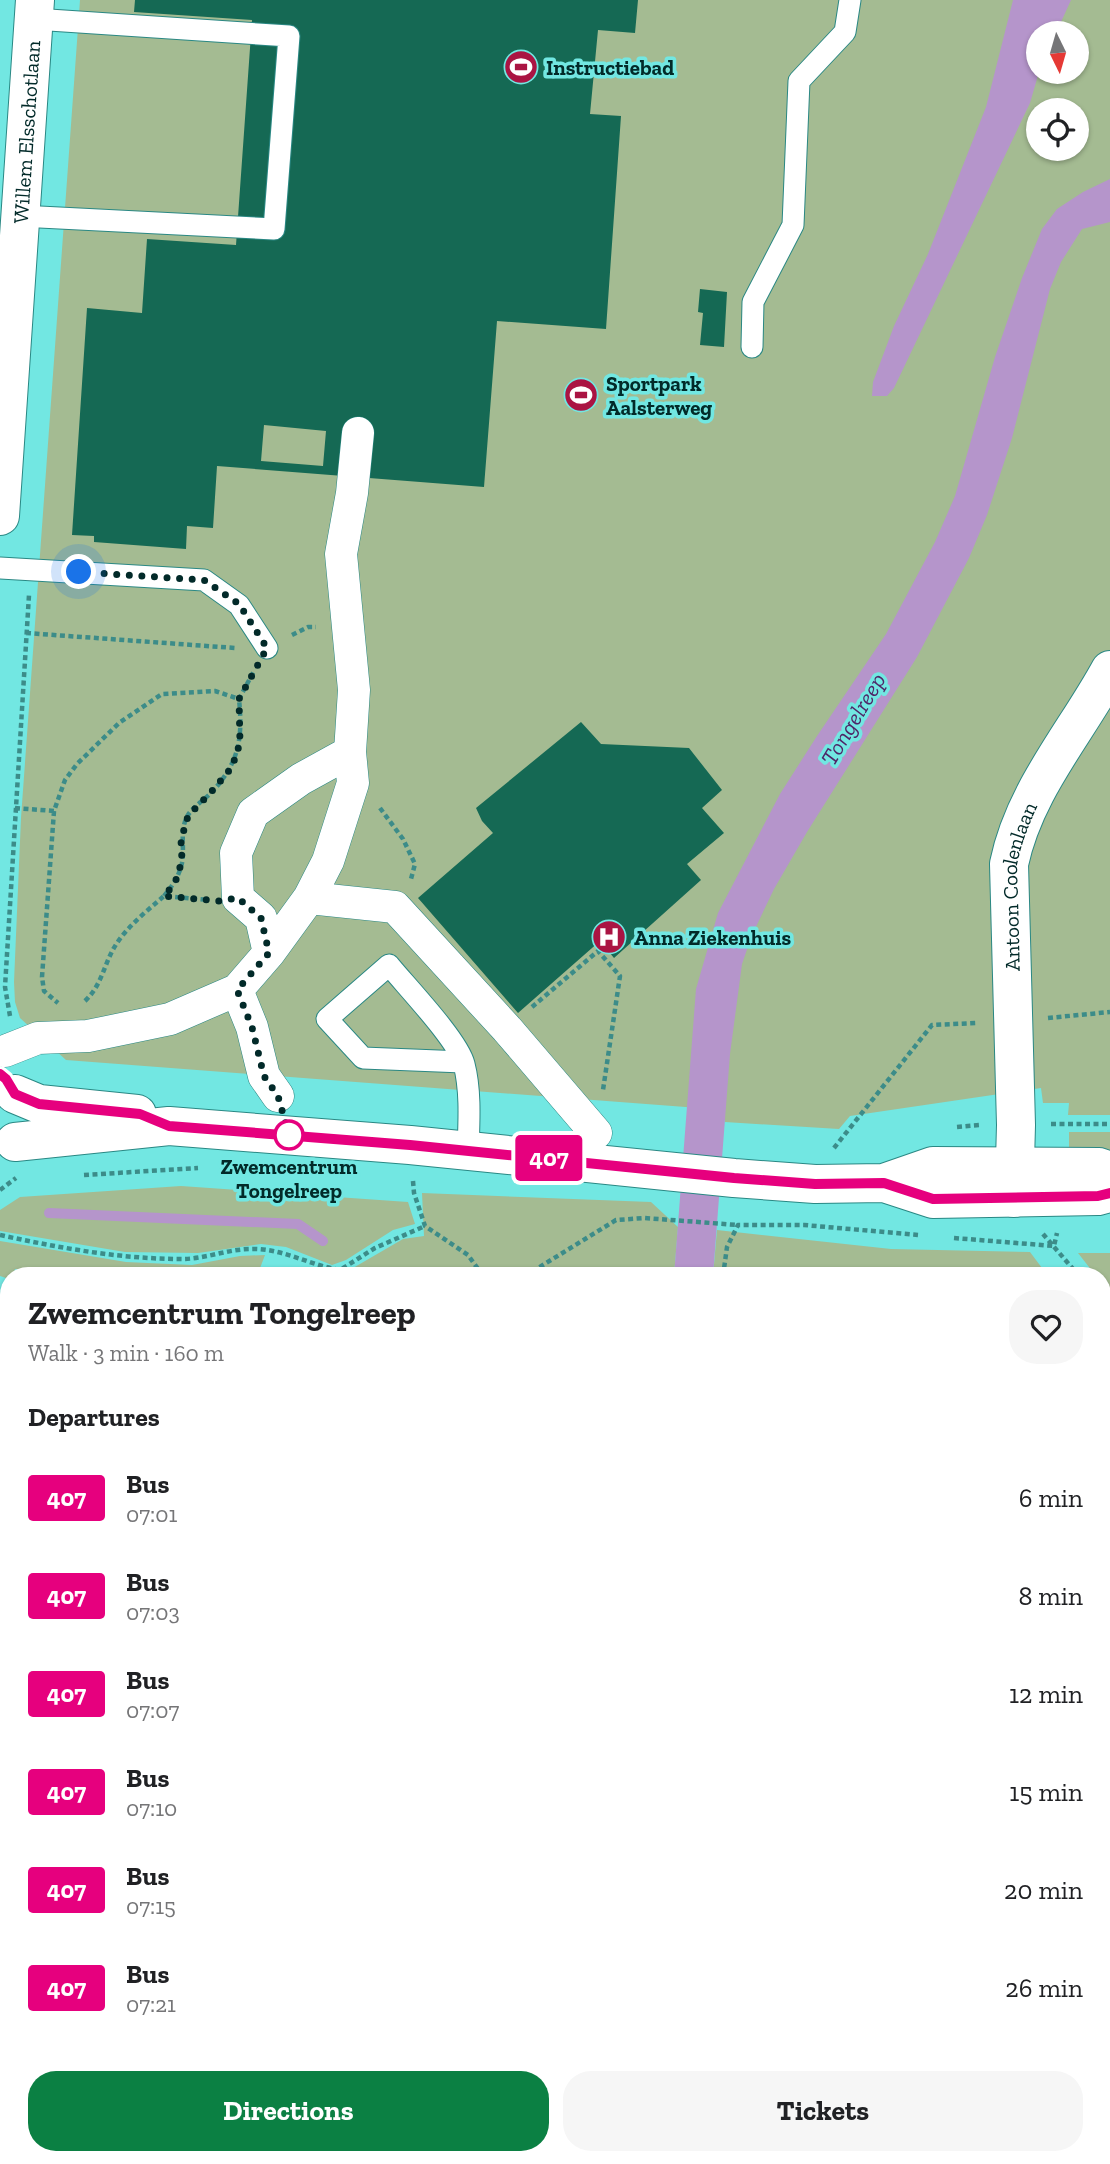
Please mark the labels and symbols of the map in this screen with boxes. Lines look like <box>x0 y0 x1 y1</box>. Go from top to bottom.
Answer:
north arrow <box>1026 21 1088 84</box>
street label: Willem Elsschotlaan <box>7 40 45 224</box>
sports icon: Instructiebad <box>502 48 540 86</box>
place label: Instructiebad <box>546 55 674 80</box>
place label: Sportpark Aalsterweg <box>606 371 712 420</box>
sports icon: Sportpark Aalsterweg <box>562 376 600 414</box>
your location <box>61 554 96 589</box>
water label: Tongelreep <box>815 668 891 770</box>
street label: Antoon Coolenlaan <box>997 797 1042 972</box>
hospital icon: Anna Ziekenhuis <box>590 918 628 956</box>
place label: Anna Ziekenhuis <box>634 925 792 950</box>
marker: Zwemcentrum Tongelreep <box>274 1120 304 1150</box>
line badge: 407 <box>509 1135 589 1181</box>
place label: Zwemcentrum Tongelreep <box>221 1154 358 1203</box>

